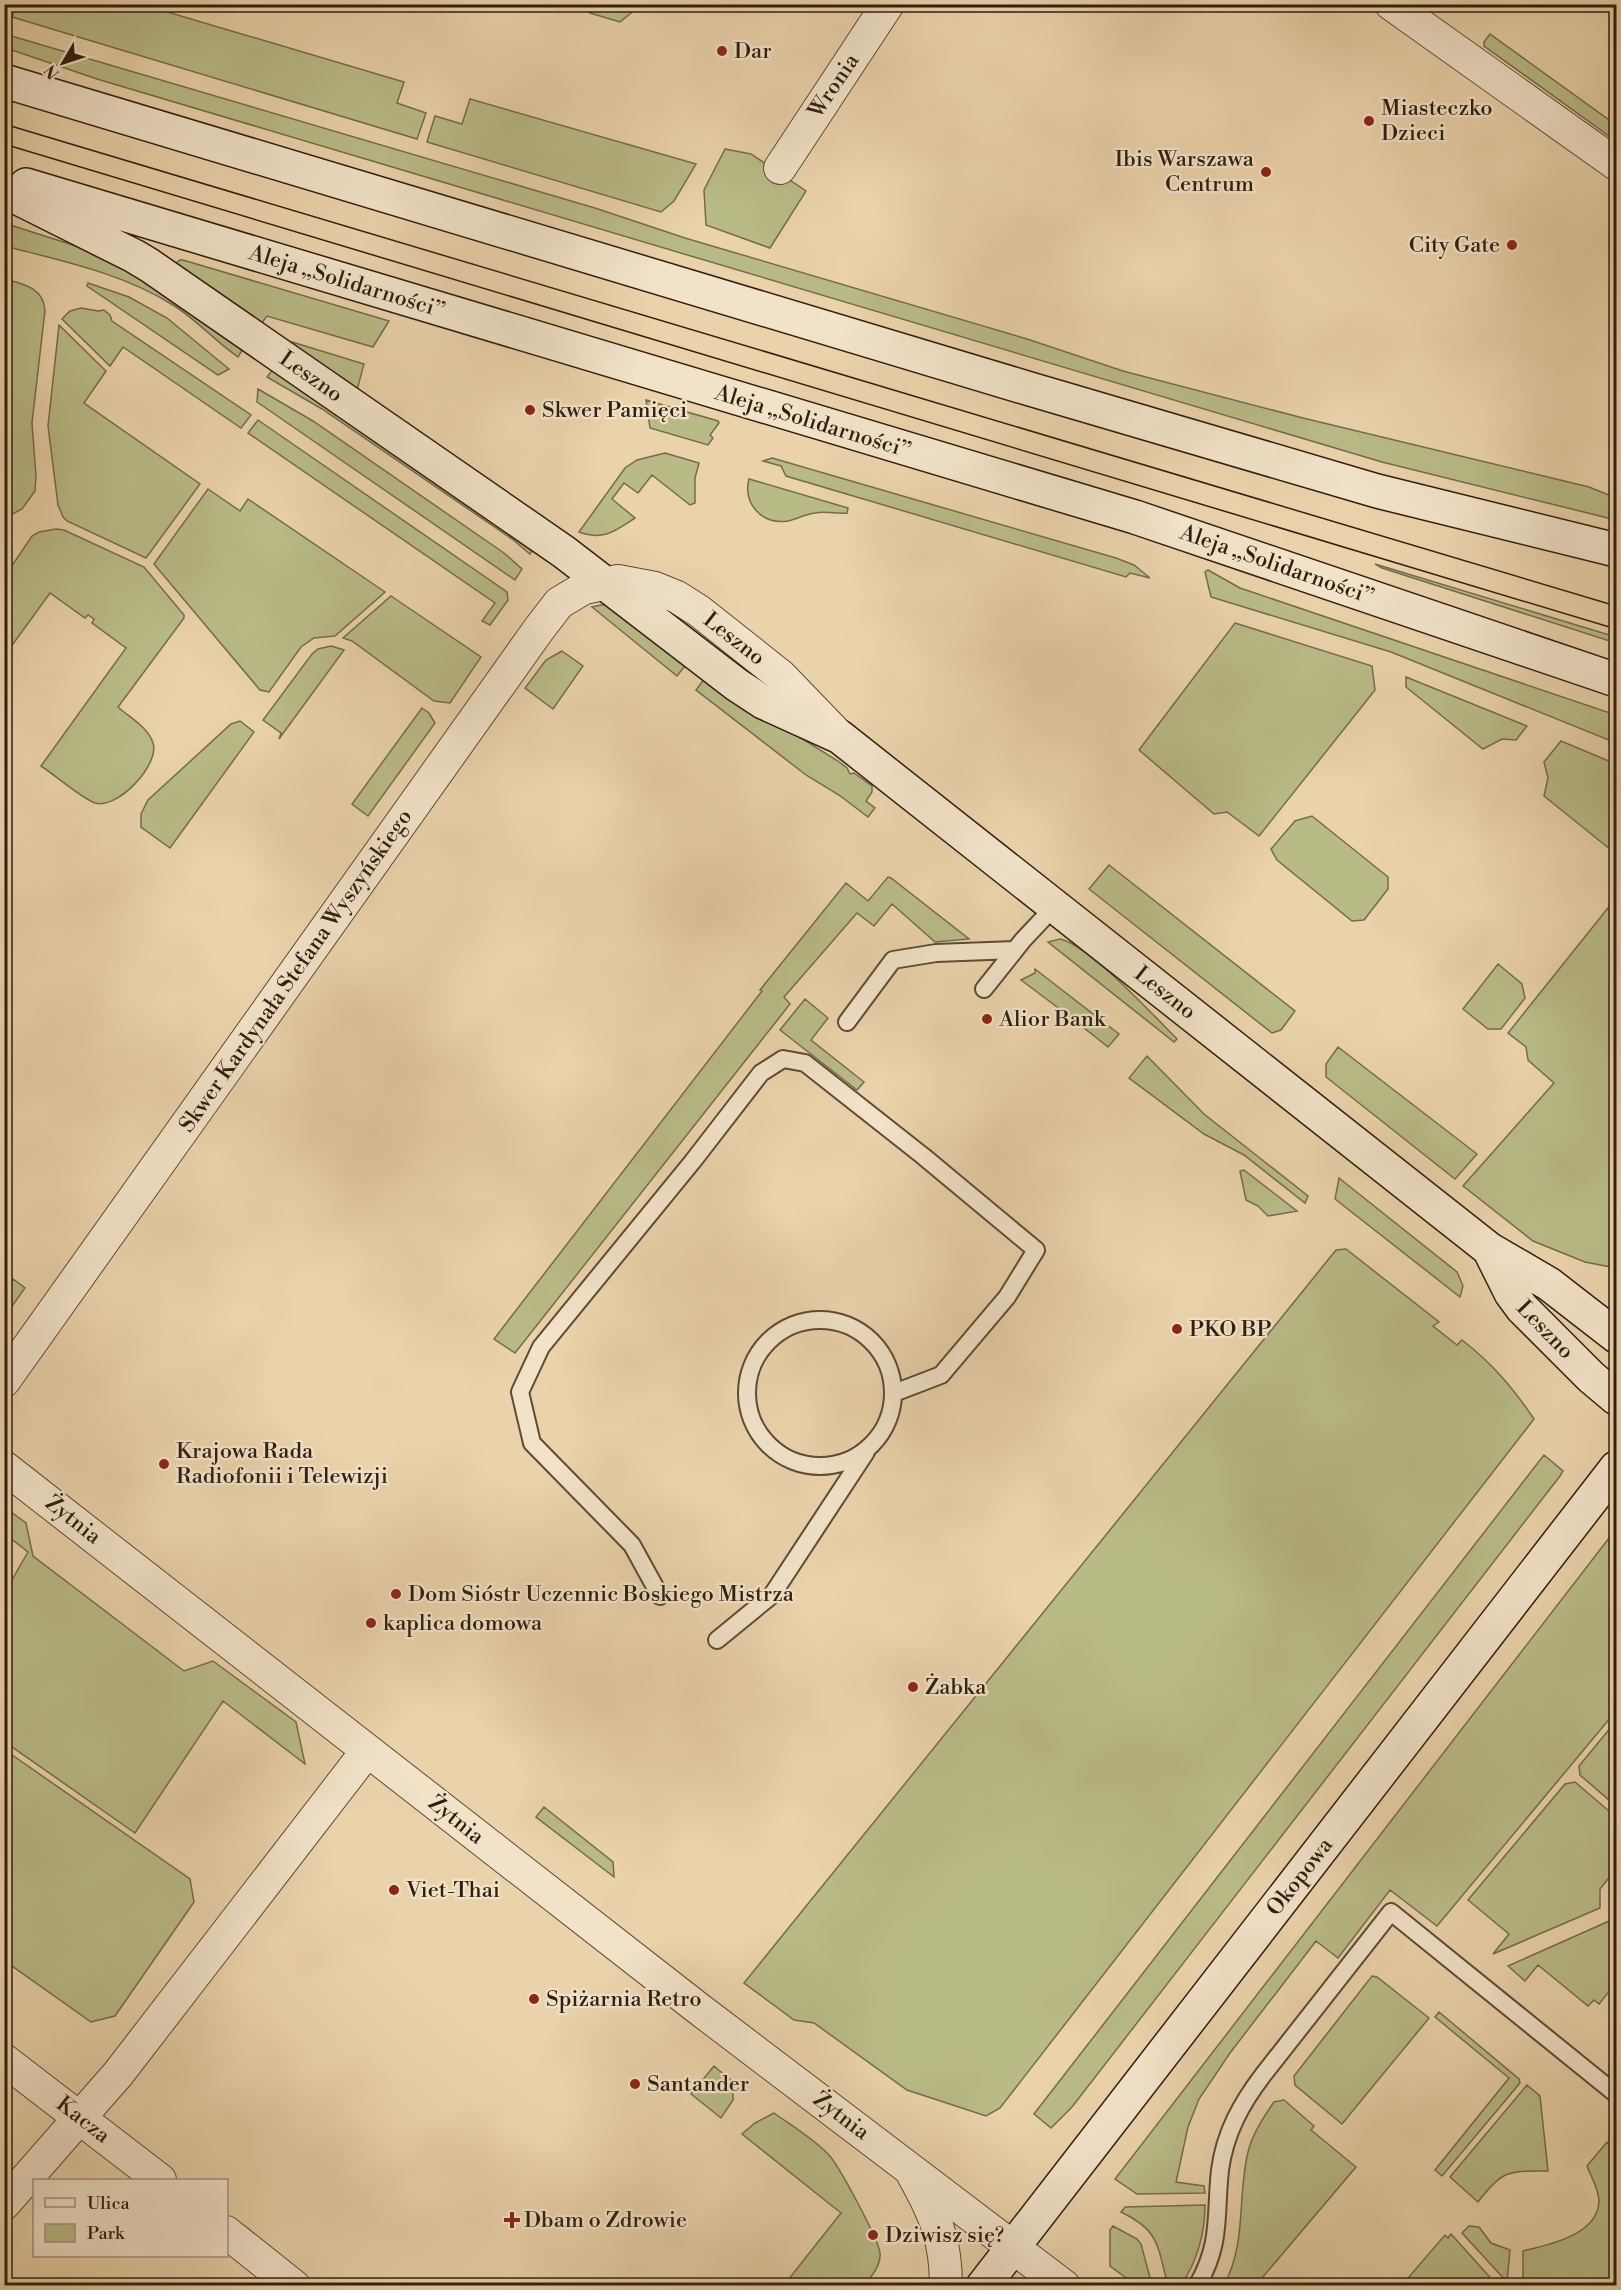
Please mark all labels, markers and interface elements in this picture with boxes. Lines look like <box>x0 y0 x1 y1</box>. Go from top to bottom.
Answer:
north arrow <box>33 33 93 93</box>
place label: Dar <box>734 38 772 65</box>
marker: Dar <box>715 44 729 58</box>
street label: Wronia <box>802 48 866 124</box>
text: N <box>40 60 64 83</box>
place label: Miasteczko Dzieci <box>1381 95 1493 147</box>
marker: Miasteczko Dzieci <box>1362 114 1376 128</box>
place label: Ibis Warszawa Centrum <box>1115 146 1255 198</box>
marker: Ibis Warszawa Centrum <box>1259 165 1273 179</box>
place label: City Gate <box>1409 232 1500 259</box>
marker: City Gate <box>1505 238 1519 252</box>
street label: Aleja „Solidarności” <box>245 239 448 325</box>
street label: Leszno <box>274 345 348 409</box>
street label: Aleja „Solidarności” <box>711 379 914 465</box>
place label: Skwer Pamięci <box>542 397 687 424</box>
marker: Skwer Pamięci <box>523 403 537 417</box>
street label: Aleja „Solidarności” <box>1176 519 1378 611</box>
street label: Leszno <box>698 606 770 672</box>
street label: Skwer Kardynała Stefana Wyszyńskiego <box>174 804 418 1138</box>
street label: Leszno <box>1129 960 1201 1026</box>
place label: Alior Bank <box>998 1006 1107 1033</box>
marker: Alior Bank <box>980 1012 994 1026</box>
street label: Leszno <box>1511 1295 1579 1365</box>
place label: PKO BP <box>1189 1316 1272 1343</box>
marker: PKO BP <box>1170 1322 1184 1336</box>
place label: Krajowa Rada Radiofonii i Telewizji <box>176 1438 388 1490</box>
marker: Krajowa Rada Radiofonii i Telewizji <box>157 1457 171 1471</box>
street label: Żytnia <box>40 1489 108 1551</box>
place label: Dom Sióstr Uczennic Boskiego Mistrza <box>408 1581 795 1608</box>
marker: Dom Sióstr Uczennic Boskiego Mistrza <box>389 1587 403 1601</box>
place label: kaplica domowa <box>383 1610 543 1637</box>
marker: kaplica domowa <box>364 1616 378 1630</box>
place label: Żabka <box>925 1673 987 1701</box>
marker: Żabka <box>906 1680 920 1694</box>
street label: Żytnia <box>423 1789 491 1851</box>
street label: Okopowa <box>1261 1832 1339 1922</box>
place label: Viet-Thai <box>405 1877 500 1904</box>
marker: Viet-Thai <box>387 1883 401 1897</box>
place label: Spiżarnia Retro <box>546 1986 702 2013</box>
marker: Spiżarnia Retro <box>527 1992 541 2006</box>
place label: Santander <box>647 2071 749 2098</box>
marker: Santander <box>628 2077 642 2091</box>
street label: Żytnia <box>807 2085 876 2146</box>
street label: Kacza <box>51 2091 116 2150</box>
legend <box>33 2179 228 2257</box>
text: Ulica <box>87 2192 131 2215</box>
place label: Dbam o Zdrowie <box>524 2207 687 2234</box>
marker: Dbam o Zdrowie <box>505 2213 519 2227</box>
text: Park <box>87 2222 126 2245</box>
place label: Dziwisz się? <box>885 2222 1004 2249</box>
marker: Dziwisz się? <box>866 2228 880 2242</box>

